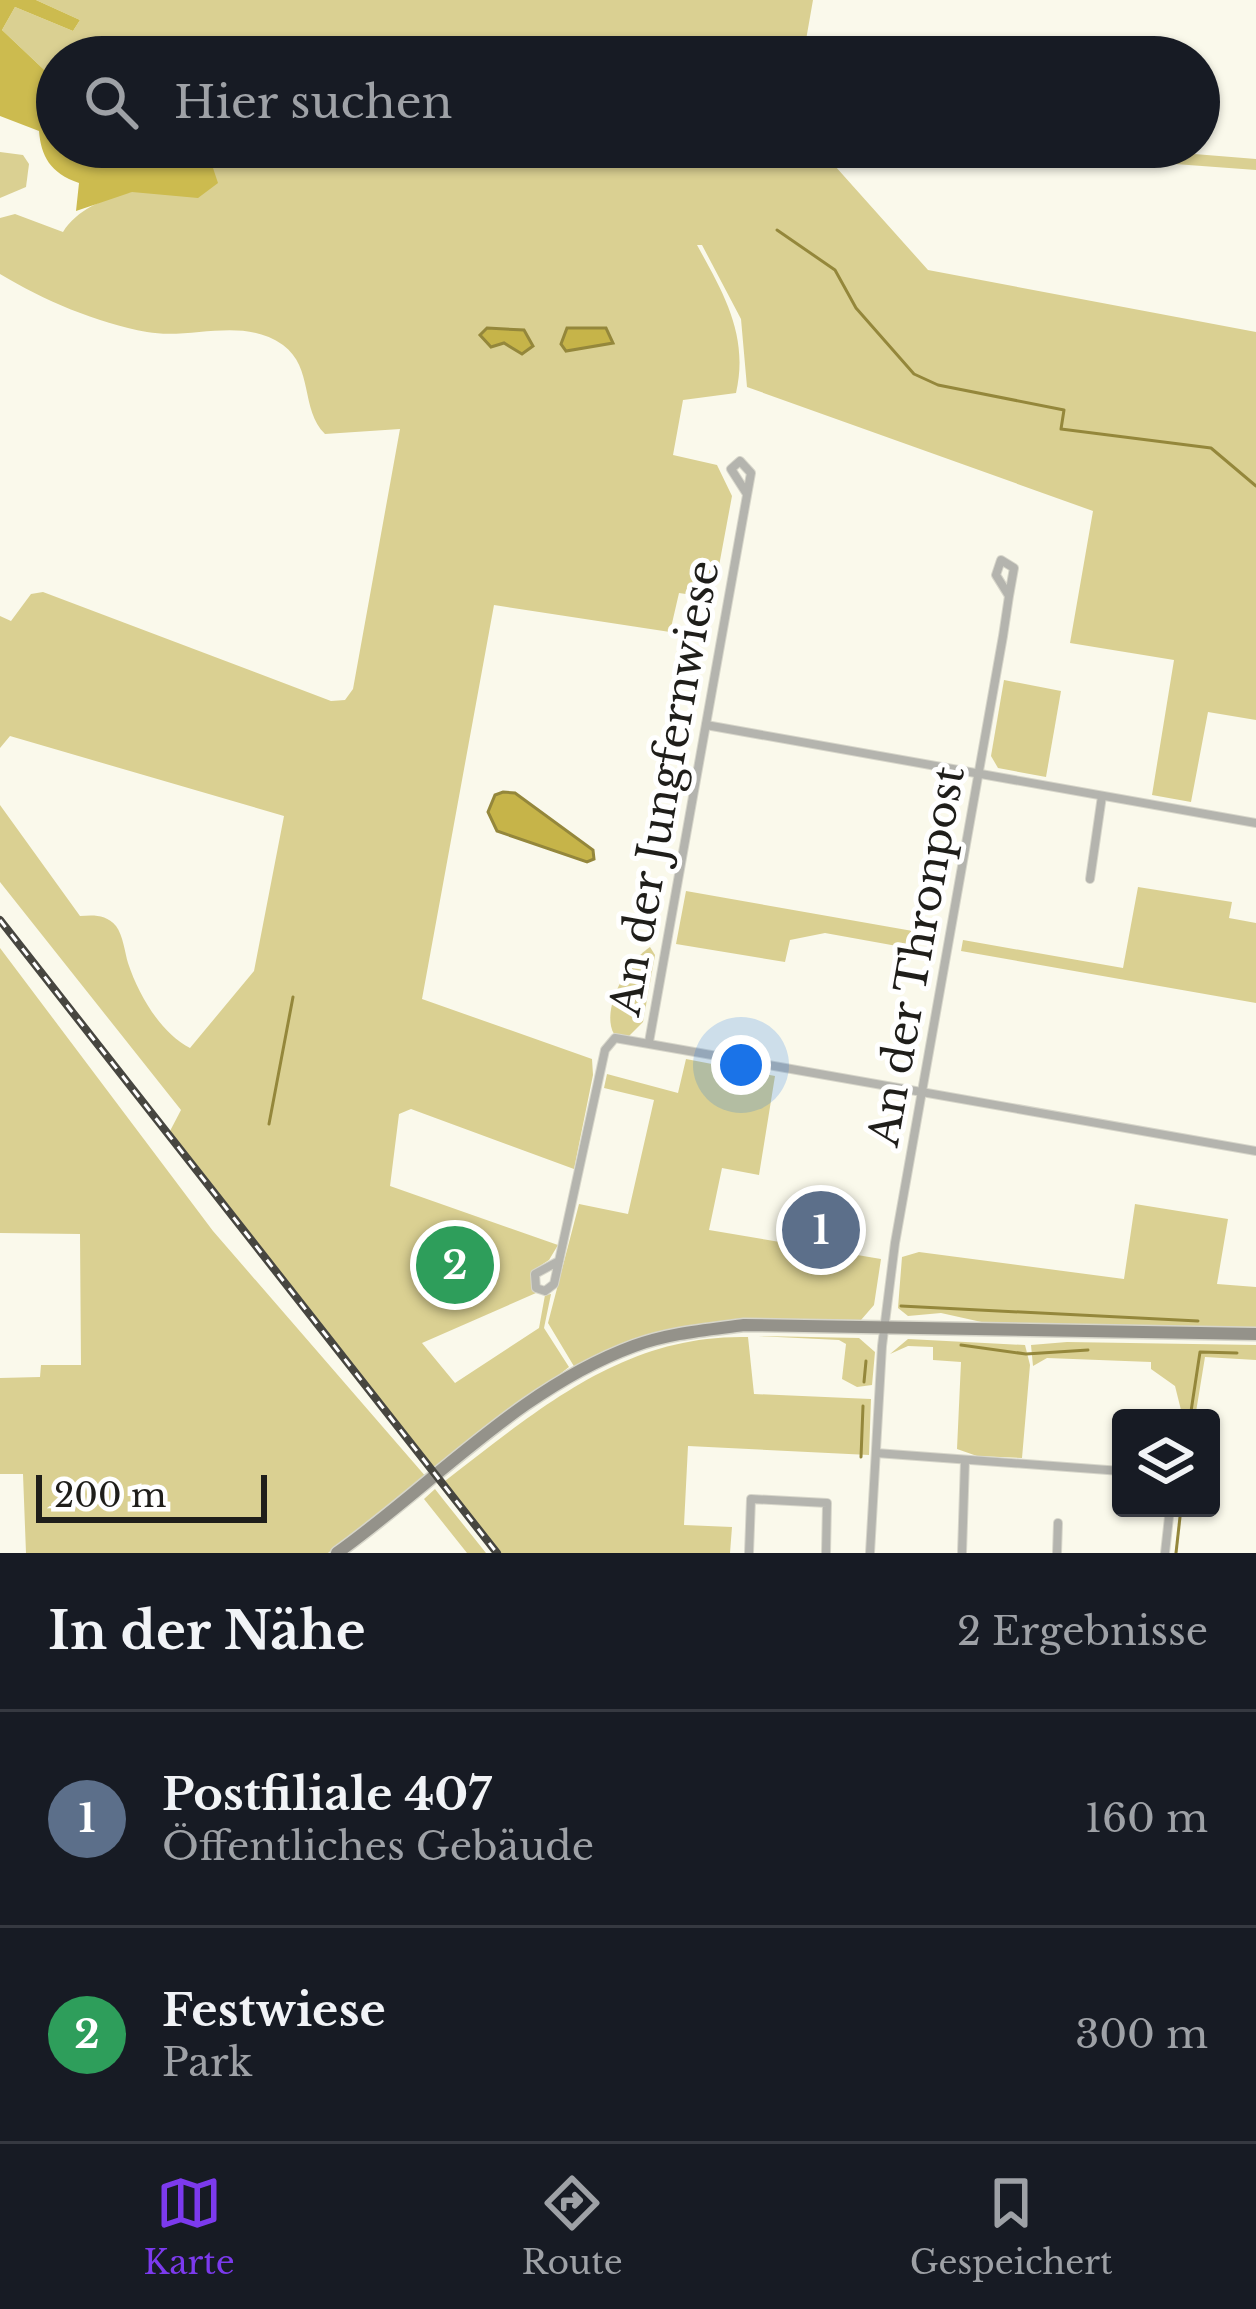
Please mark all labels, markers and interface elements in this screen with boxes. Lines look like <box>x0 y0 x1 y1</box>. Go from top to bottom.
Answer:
search box <box>36 36 1220 168</box>
icon: search <box>78 69 144 135</box>
text: Hier suchen <box>174 74 452 130</box>
street label: An der Jungfernwiese <box>598 556 730 1021</box>
street label: An der Thronpost <box>857 762 975 1151</box>
your location <box>711 1035 771 1095</box>
pin: 1 <box>782 1185 860 1275</box>
pin: 2 <box>416 1220 494 1310</box>
map controls <box>1112 1409 1220 1517</box>
button: layers <box>1112 1409 1220 1517</box>
scale bar <box>36 1469 267 1522</box>
text: 200 m <box>54 1475 166 1516</box>
text: In der Nähe <box>48 1600 366 1663</box>
text: 2 Ergebnisse <box>957 1607 1208 1656</box>
text: Postfiliale 407 <box>162 1766 492 1822</box>
text: 1 <box>78 1794 96 1843</box>
text: 160 m <box>1085 1794 1208 1843</box>
text: Öffentliches Gebäude <box>162 1822 594 1871</box>
text: Festwiese <box>162 1982 386 2038</box>
text: 2 <box>74 2010 100 2059</box>
text: 300 m <box>1075 2010 1208 2059</box>
text: Park <box>162 2038 253 2087</box>
tab: Karte <box>144 2170 235 2283</box>
tab: Route <box>522 2170 623 2283</box>
tab: Gespeichert <box>910 2170 1112 2283</box>

